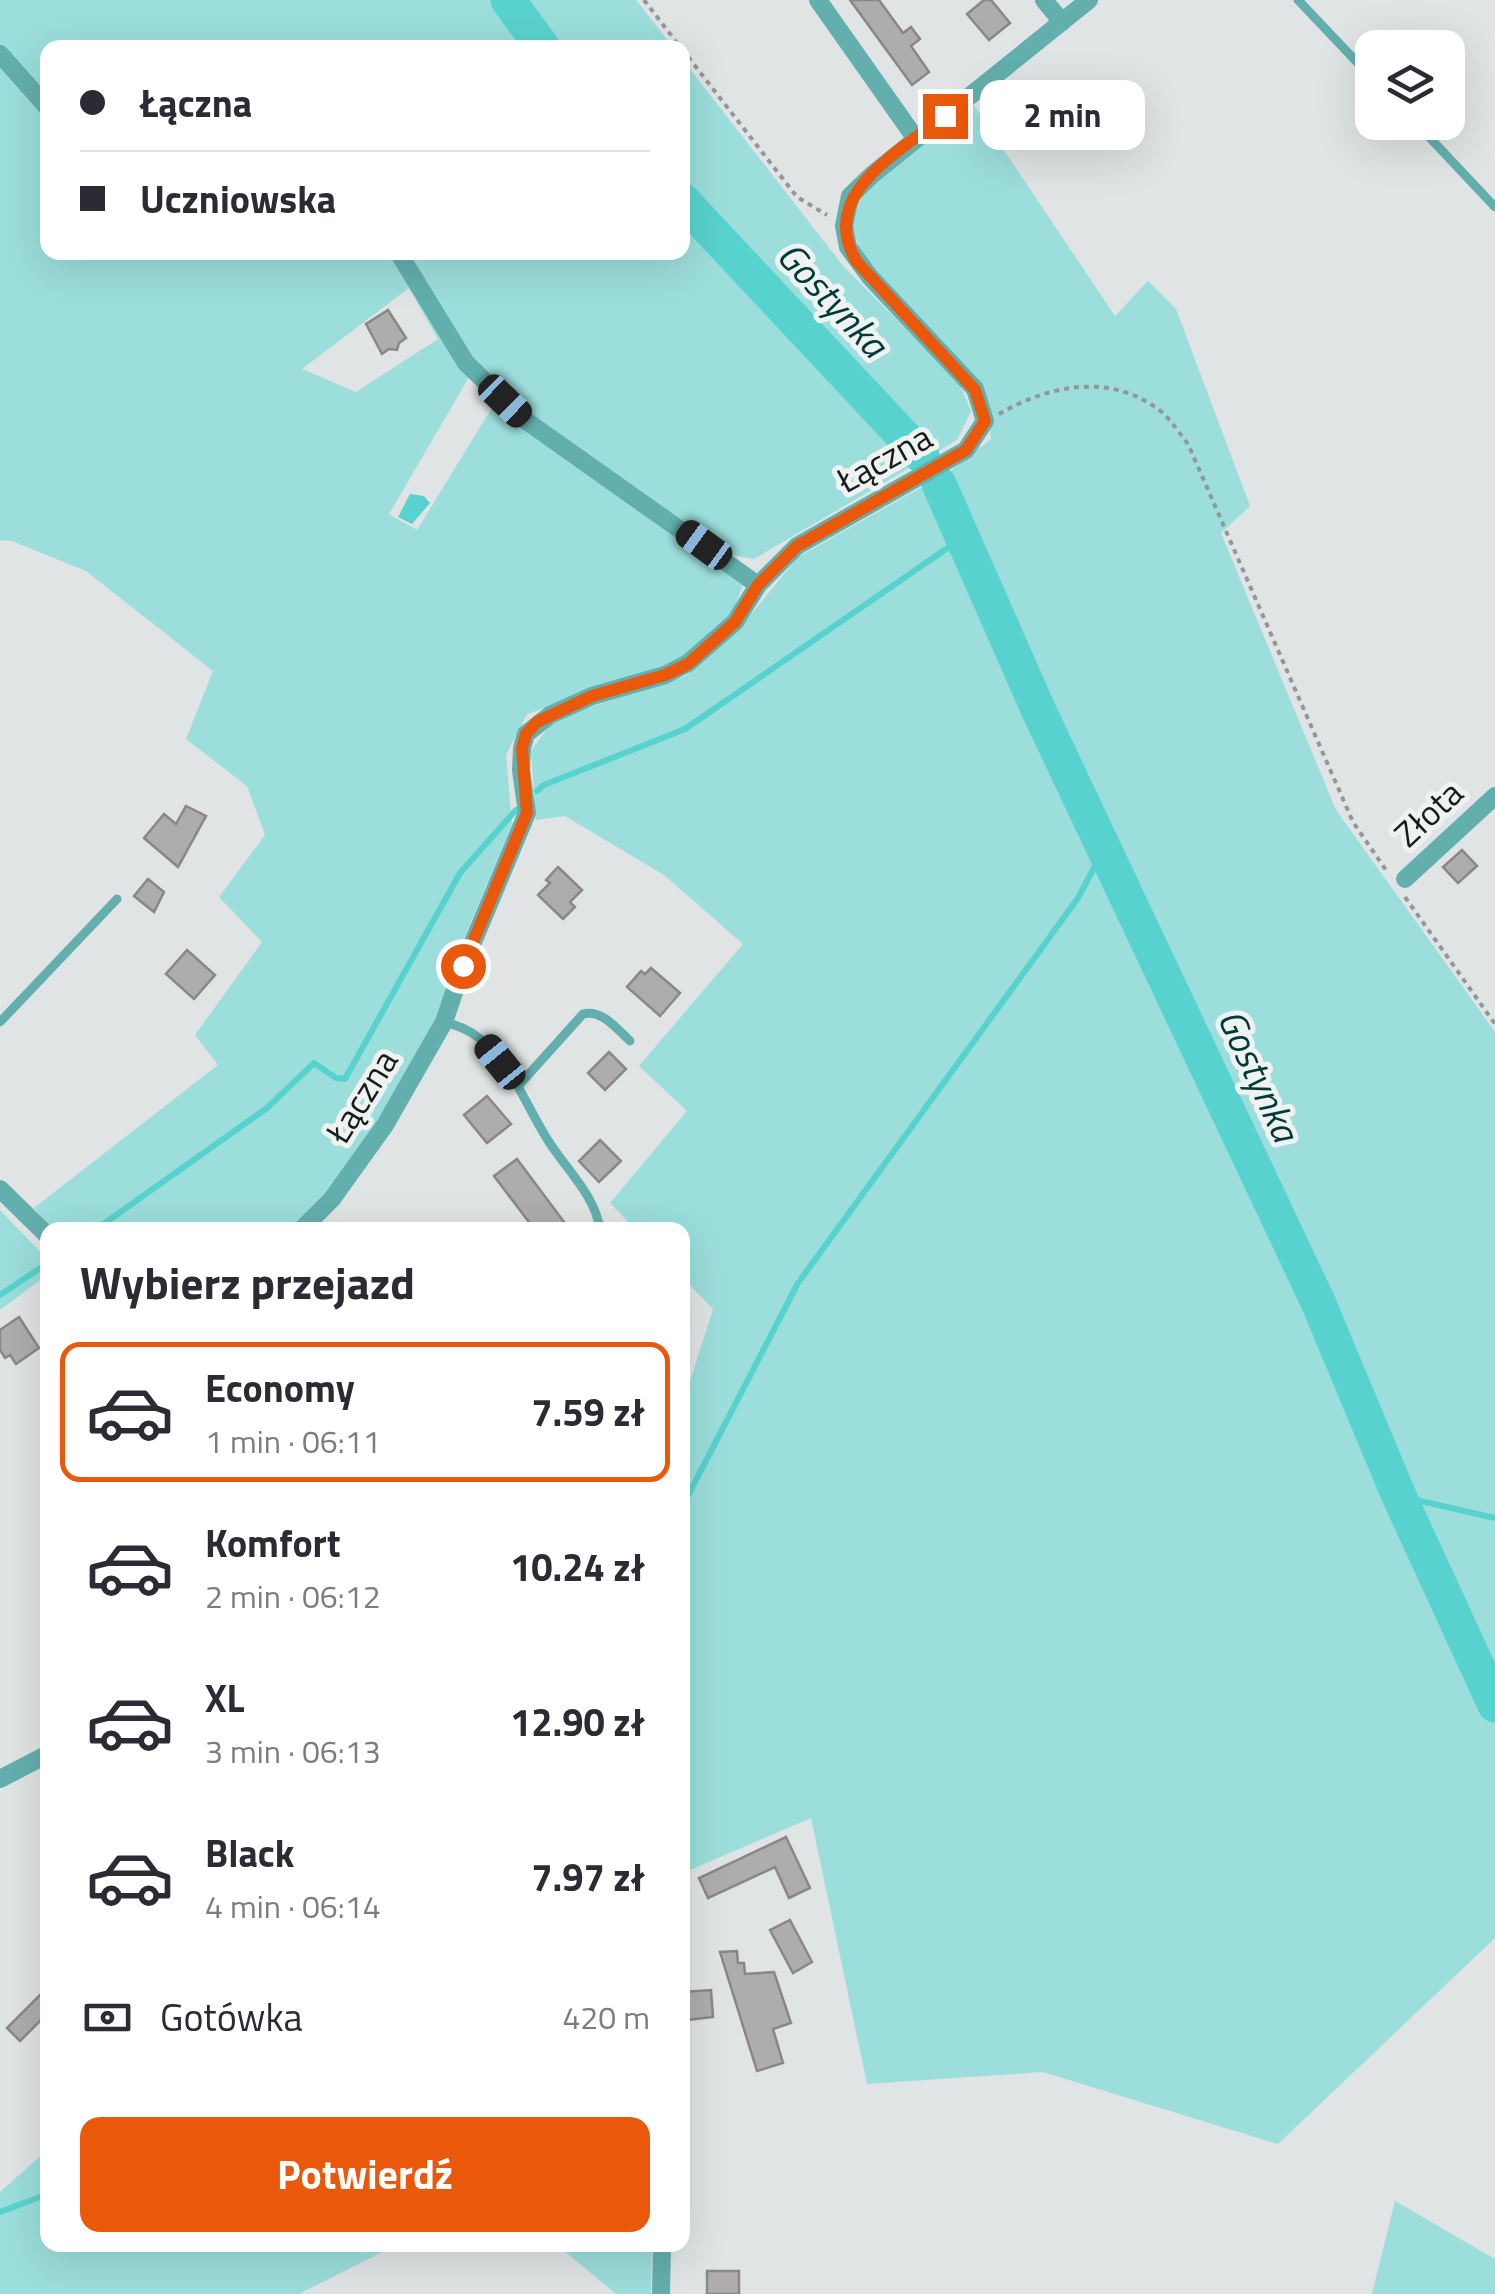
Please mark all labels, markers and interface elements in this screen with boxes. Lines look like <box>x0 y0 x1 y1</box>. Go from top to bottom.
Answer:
map controls <box>1355 30 1465 140</box>
button: layers <box>1355 30 1465 140</box>
text: Łączna <box>140 74 252 132</box>
callout: 2 min <box>980 81 1145 151</box>
text: 2 min <box>1024 91 1101 139</box>
route end <box>923 94 968 139</box>
text: Uczniowska <box>140 170 336 228</box>
water label: Gostynka <box>764 228 903 372</box>
car <box>473 369 537 433</box>
street label: Łączna <box>825 410 942 507</box>
car <box>671 515 737 575</box>
street label: Złota <box>1381 767 1475 859</box>
route start <box>441 944 486 989</box>
water label: Gostynka <box>1203 999 1316 1153</box>
car <box>469 1029 531 1095</box>
street label: Łączna <box>311 1038 411 1154</box>
text: Wybierz przejazd <box>80 1248 415 1316</box>
text: Economy <box>205 1359 355 1417</box>
icon: car <box>85 1367 175 1457</box>
text: 7.59 zł <box>531 1383 645 1441</box>
text: 1 min · 06:11 <box>205 1417 381 1465</box>
text: Komfort <box>205 1514 341 1572</box>
icon: car <box>85 1522 175 1612</box>
text: 10.24 zł <box>510 1538 645 1596</box>
text: 2 min · 06:12 <box>205 1572 381 1620</box>
text: XL <box>205 1669 245 1727</box>
icon: car <box>85 1677 175 1767</box>
text: 12.90 zł <box>510 1693 645 1751</box>
text: 3 min · 06:13 <box>205 1727 381 1775</box>
text: Black <box>205 1824 294 1882</box>
icon: car <box>85 1832 175 1922</box>
text: 7.97 zł <box>531 1848 645 1906</box>
text: 4 min · 06:14 <box>205 1882 381 1930</box>
text: Gotówka <box>160 1988 303 2046</box>
icon: cash <box>80 1990 135 2045</box>
text: 420 m <box>562 1993 650 2041</box>
button: Potwierdź <box>80 2117 650 2232</box>

